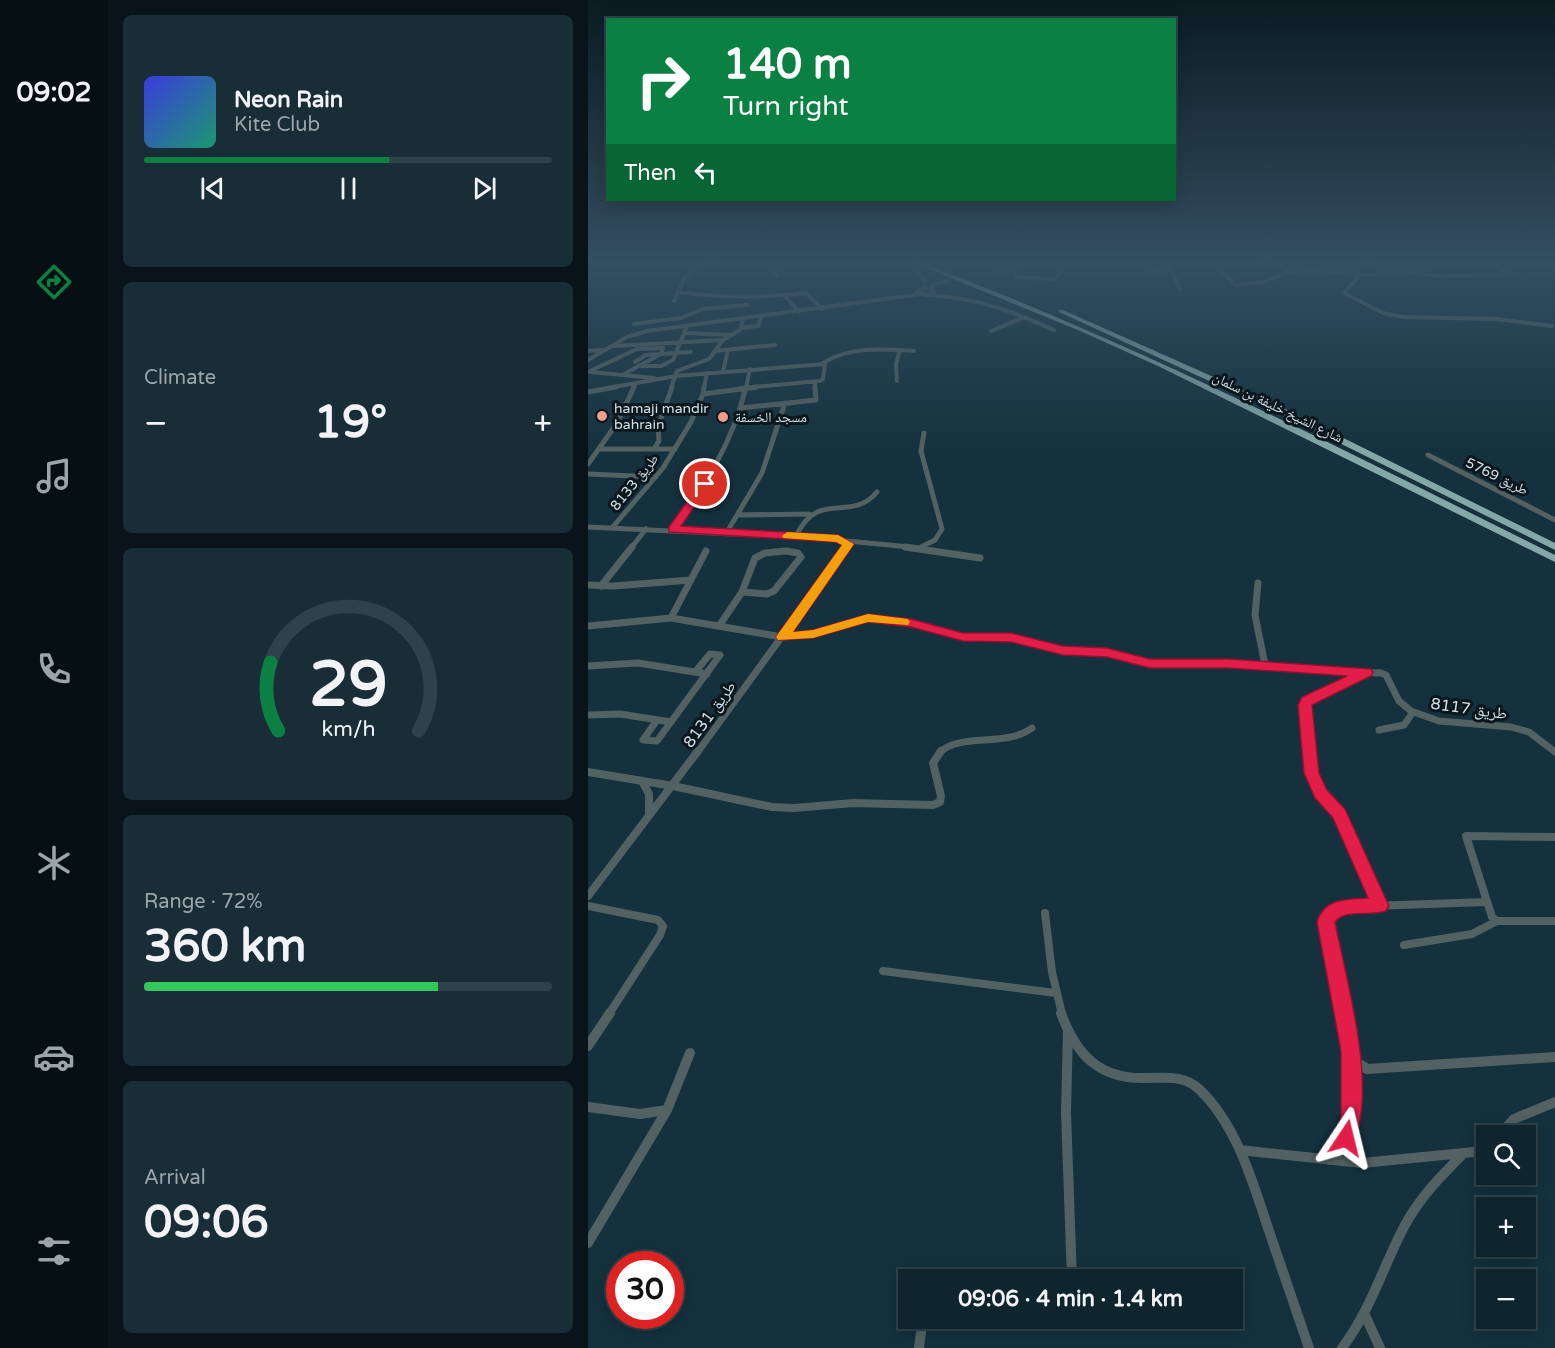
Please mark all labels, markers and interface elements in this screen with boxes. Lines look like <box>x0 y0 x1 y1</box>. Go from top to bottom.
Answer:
text: 140 m <box>723 39 852 90</box>
icon: right <box>624 42 702 120</box>
text: 09:02 <box>17 76 91 109</box>
text: Neon Rain <box>234 87 343 113</box>
text: Turn right <box>723 90 849 123</box>
text: Kite Club <box>234 113 320 137</box>
icon: left <box>689 156 722 189</box>
text: Then <box>624 160 677 186</box>
icon: previous <box>196 172 229 205</box>
icon: pause <box>332 172 365 205</box>
icon: next <box>468 172 501 205</box>
icon: directions <box>33 261 75 303</box>
text: Climate <box>144 366 216 390</box>
street label: شارع الشيخ خليفة بن سلمان <box>1210 369 1346 447</box>
text: 19° <box>314 396 387 450</box>
place label: hamaji mandir bahrain <box>614 400 709 433</box>
text: − <box>144 404 168 443</box>
text: + <box>533 404 552 443</box>
marker: hamaji mandir bahrain <box>595 409 609 423</box>
place label: مسجد الخسفة <box>735 409 807 426</box>
marker: مسجد الخسفة <box>716 410 730 424</box>
street label: طريق 8133 <box>607 451 663 515</box>
street label: طريق 5769 <box>1462 454 1531 500</box>
icon: music <box>33 455 75 497</box>
pin <box>679 458 730 509</box>
icon: arrive <box>688 467 721 500</box>
icon: phone <box>33 648 75 690</box>
text: 29 <box>309 648 387 723</box>
street label: طريق 8131 <box>679 677 741 752</box>
street label: طريق 8117 <box>1429 694 1508 724</box>
text: km/h <box>321 716 375 742</box>
icon: climate <box>33 842 75 884</box>
text: Range · 72% <box>144 890 263 914</box>
text: 360 km <box>144 920 306 974</box>
icon: car <box>33 1036 75 1078</box>
position arrow <box>1314 1106 1378 1170</box>
map controls <box>1476 1125 1536 1329</box>
button: search <box>1476 1125 1536 1185</box>
text: Arrival <box>144 1166 206 1190</box>
text: 09:06 <box>144 1196 269 1250</box>
button: + <box>1476 1197 1536 1257</box>
icon: filters <box>33 1230 75 1272</box>
speed limit sign: 30 <box>606 1251 684 1329</box>
button: − <box>1476 1269 1536 1329</box>
text: 09:06 · 4 min · 1.4 km <box>958 1286 1183 1312</box>

